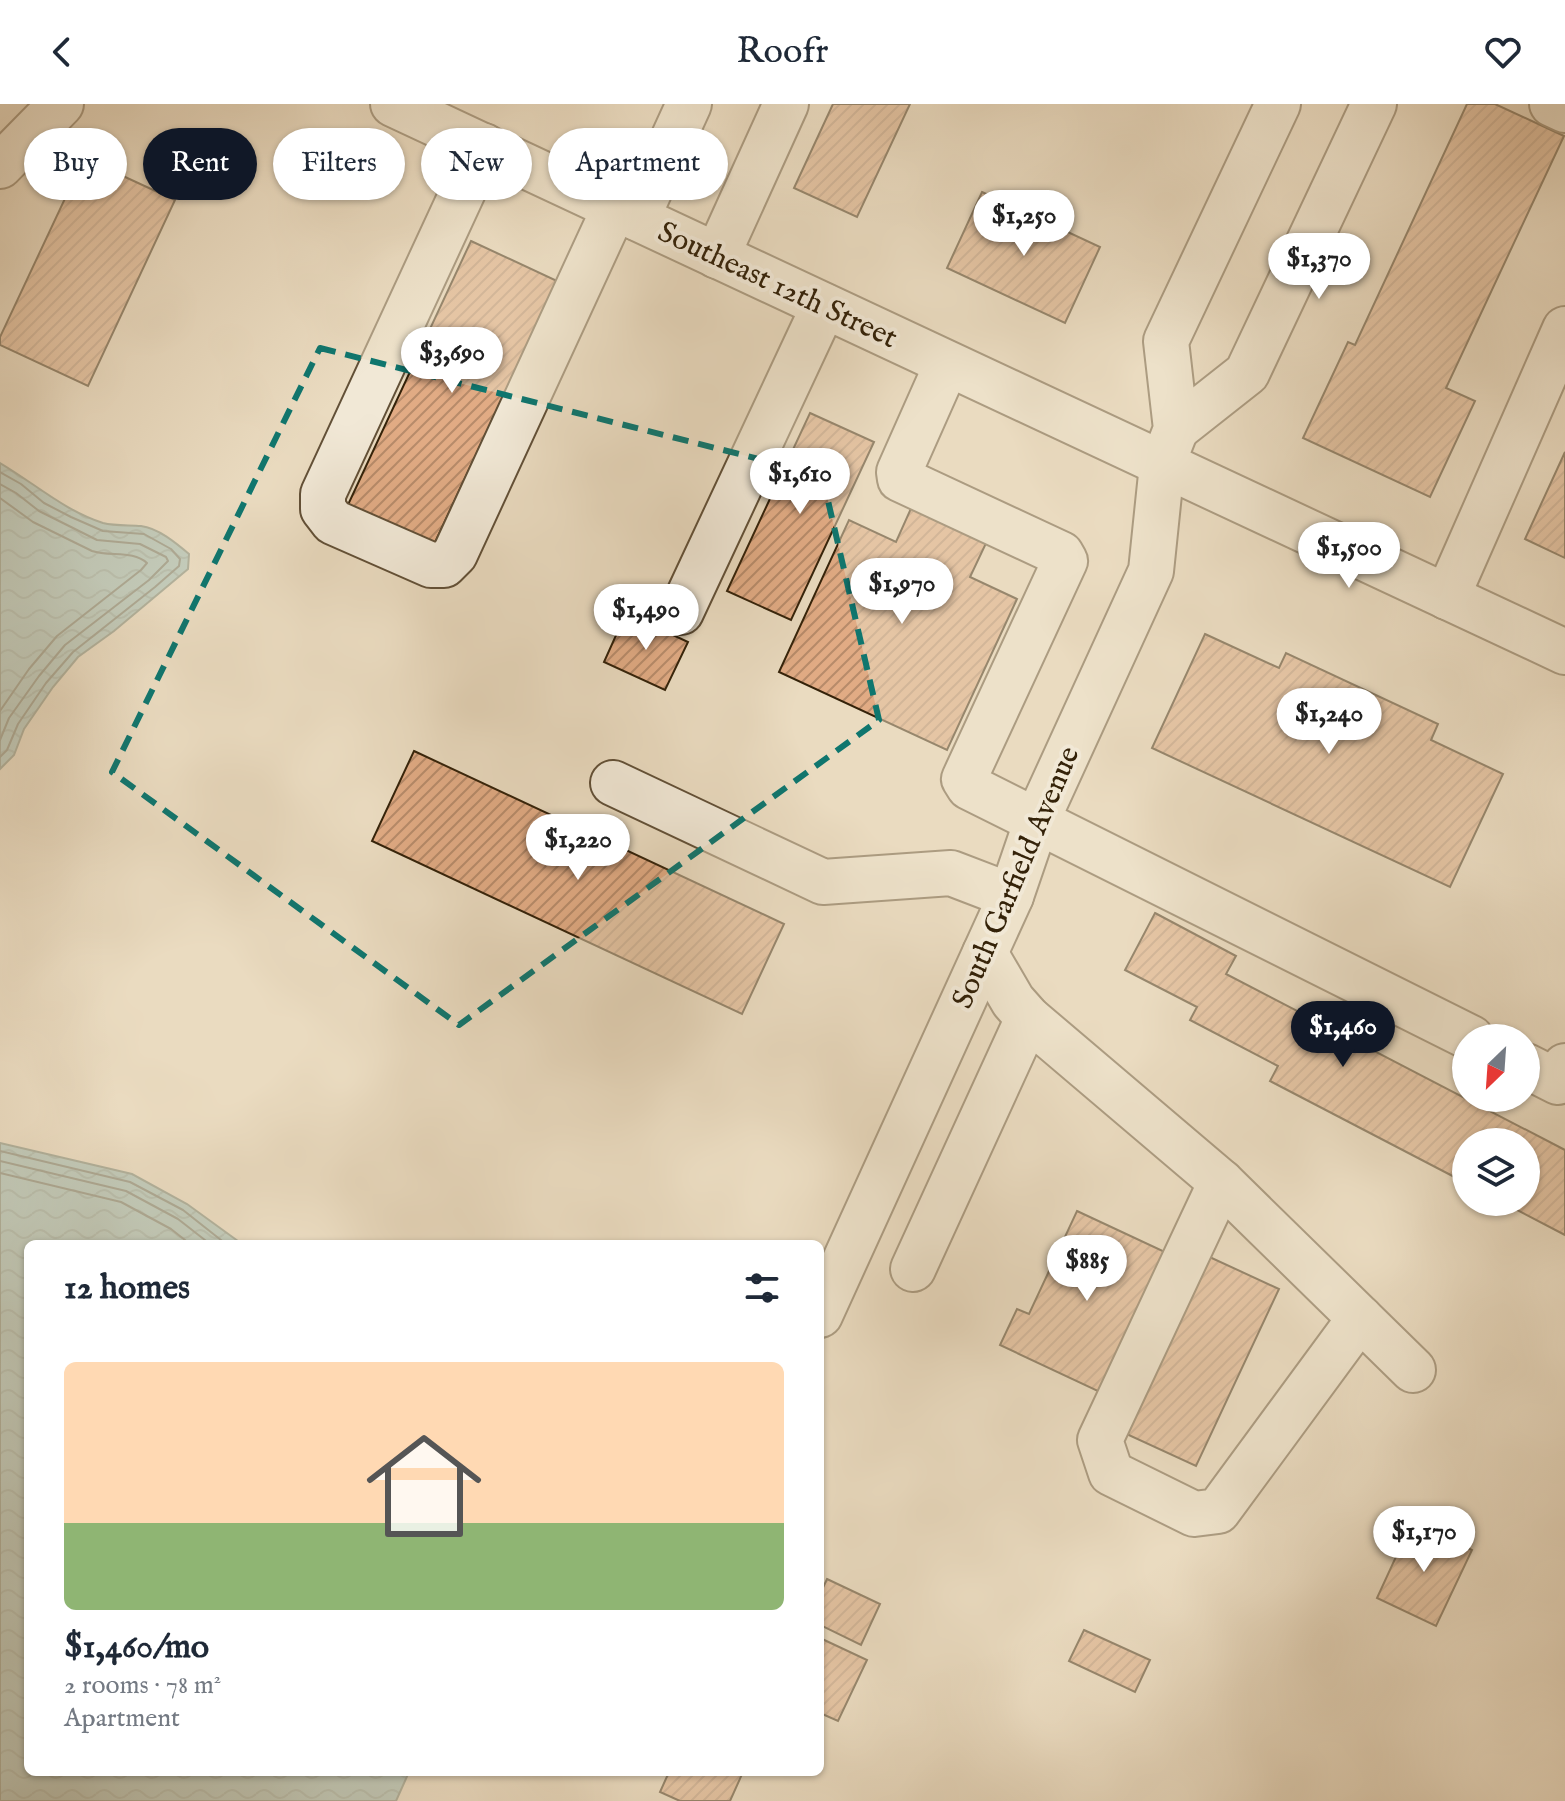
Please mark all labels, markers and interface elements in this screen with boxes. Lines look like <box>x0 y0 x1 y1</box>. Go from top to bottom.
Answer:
text: Roofr <box>736 29 829 75</box>
icon: back <box>40 30 84 74</box>
icon: heart <box>1481 30 1525 74</box>
chip: Buy <box>24 128 127 200</box>
chip: Rent <box>143 128 257 200</box>
chip: Filters <box>273 128 405 200</box>
chip: New <box>421 128 532 200</box>
chip: Apartment <box>548 128 728 200</box>
pin: $1,250 <box>959 190 1089 258</box>
text: $1,250 <box>991 199 1057 232</box>
street label: Southeast 12th Street <box>651 214 903 358</box>
pin: $1,370 <box>1254 233 1384 301</box>
text: $1,370 <box>1286 242 1352 275</box>
pin: $3,690 <box>387 327 517 395</box>
text: $3,690 <box>419 336 485 369</box>
pin: $1,610 <box>735 448 865 516</box>
text: $1,610 <box>768 457 832 490</box>
pin: $1,500 <box>1284 522 1414 590</box>
text: $1,500 <box>1316 531 1382 564</box>
pin: $1,970 <box>837 558 967 626</box>
text: $1,970 <box>868 567 936 600</box>
pin: $1,490 <box>581 584 711 652</box>
text: $1,490 <box>612 593 680 626</box>
pin: $1,240 <box>1264 688 1394 756</box>
text: $1,240 <box>1295 697 1363 730</box>
street label: South Garfield Avenue <box>944 741 1089 1015</box>
pin: $1,220 <box>513 814 643 882</box>
text: $1,220 <box>544 823 612 856</box>
pin: $1,460 <box>1278 1001 1408 1069</box>
text: $1,460 <box>1309 1010 1377 1043</box>
north arrow <box>1452 1024 1540 1112</box>
map controls <box>1452 1024 1540 1216</box>
button: layers <box>1452 1128 1540 1216</box>
pin: $885 <box>1040 1235 1134 1303</box>
text: $885 <box>1065 1244 1109 1277</box>
icon: filters <box>740 1266 784 1310</box>
text: 12 homes <box>64 1267 190 1310</box>
icon: home <box>352 1414 496 1558</box>
pin: $1,170 <box>1359 1506 1489 1574</box>
text: $1,170 <box>1391 1515 1457 1548</box>
text: $1,460/mo <box>64 1626 209 1669</box>
text: 2 rooms · 78 m² <box>64 1669 221 1702</box>
text: Apartment <box>64 1702 180 1735</box>

